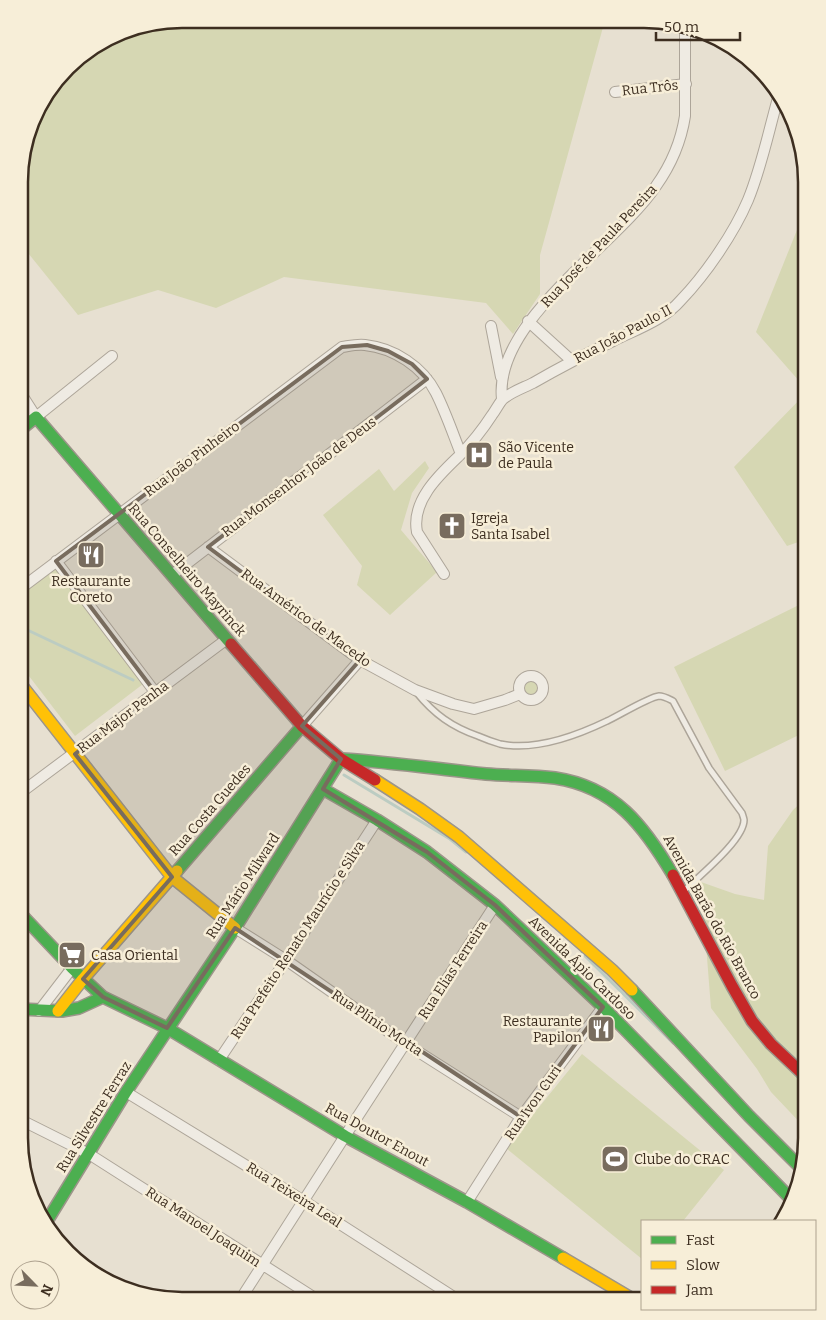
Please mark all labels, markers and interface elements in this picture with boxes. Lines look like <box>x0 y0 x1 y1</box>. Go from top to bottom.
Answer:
scale bar <box>656 10 740 42</box>
text: 50 m <box>664 18 700 36</box>
street label: Rua Trôs <box>621 77 679 99</box>
street label: Rua José de Paula Pereira <box>538 181 661 311</box>
street label: Rua João Paulo II <box>571 301 675 367</box>
street label: Rua Monsenhor João de Deus <box>218 413 380 541</box>
street label: Rua João Pinheiro <box>141 418 243 500</box>
place label: São Vicente de Paula <box>498 439 574 472</box>
hospital icon: São Vicente de Paula <box>464 440 494 470</box>
street label: Rua Conselheiro Mayrinck <box>125 500 249 640</box>
place label: Igreja Santa Isabel <box>471 510 550 543</box>
church icon: Igreja Santa Isabel <box>437 511 467 541</box>
restaurant icon: Restaurante Coreto <box>76 540 106 570</box>
street label: Rua Américo de Macedo <box>238 565 374 671</box>
place label: Restaurante Coreto <box>51 573 131 606</box>
street label: Rua Major Penha <box>74 677 172 757</box>
street label: Rua Costa Guedes <box>166 761 254 859</box>
street label: Rua Mário Milward <box>203 830 283 942</box>
street label: Avenida Barão do Rio Branco <box>660 832 764 1002</box>
street label: Rua Prefeito Renato Maurício e Silva <box>227 837 369 1042</box>
street label: Avenida Ápio Cardoso <box>525 912 640 1023</box>
street label: Rua Elias Ferreira <box>415 917 491 1022</box>
supermarket icon: Casa Oriental <box>57 940 87 970</box>
place label: Casa Oriental <box>91 947 178 964</box>
street label: Rua Plínio Motta <box>328 986 426 1060</box>
place label: Restaurante Papilon <box>503 1013 582 1046</box>
restaurant icon: Restaurante Papilon <box>586 1014 616 1044</box>
street label: Rua Silvestre Ferraz <box>53 1058 135 1176</box>
street label: Rua Ivon Curi <box>501 1062 565 1144</box>
street label: Rua Doutor Enout <box>322 1099 432 1171</box>
sports icon: Clube do CRAC <box>600 1144 630 1174</box>
place label: Clube do CRAC <box>634 1151 730 1168</box>
street label: Rua Teixeira Leal <box>243 1159 345 1231</box>
street label: Rua Manoel Joaquim <box>142 1183 264 1271</box>
legend <box>641 1220 816 1310</box>
text: Fast <box>686 1231 715 1249</box>
text: Slow <box>686 1256 721 1274</box>
north arrow <box>10 1260 60 1310</box>
text: Jam <box>685 1281 714 1299</box>
text: N <box>36 1282 56 1299</box>

